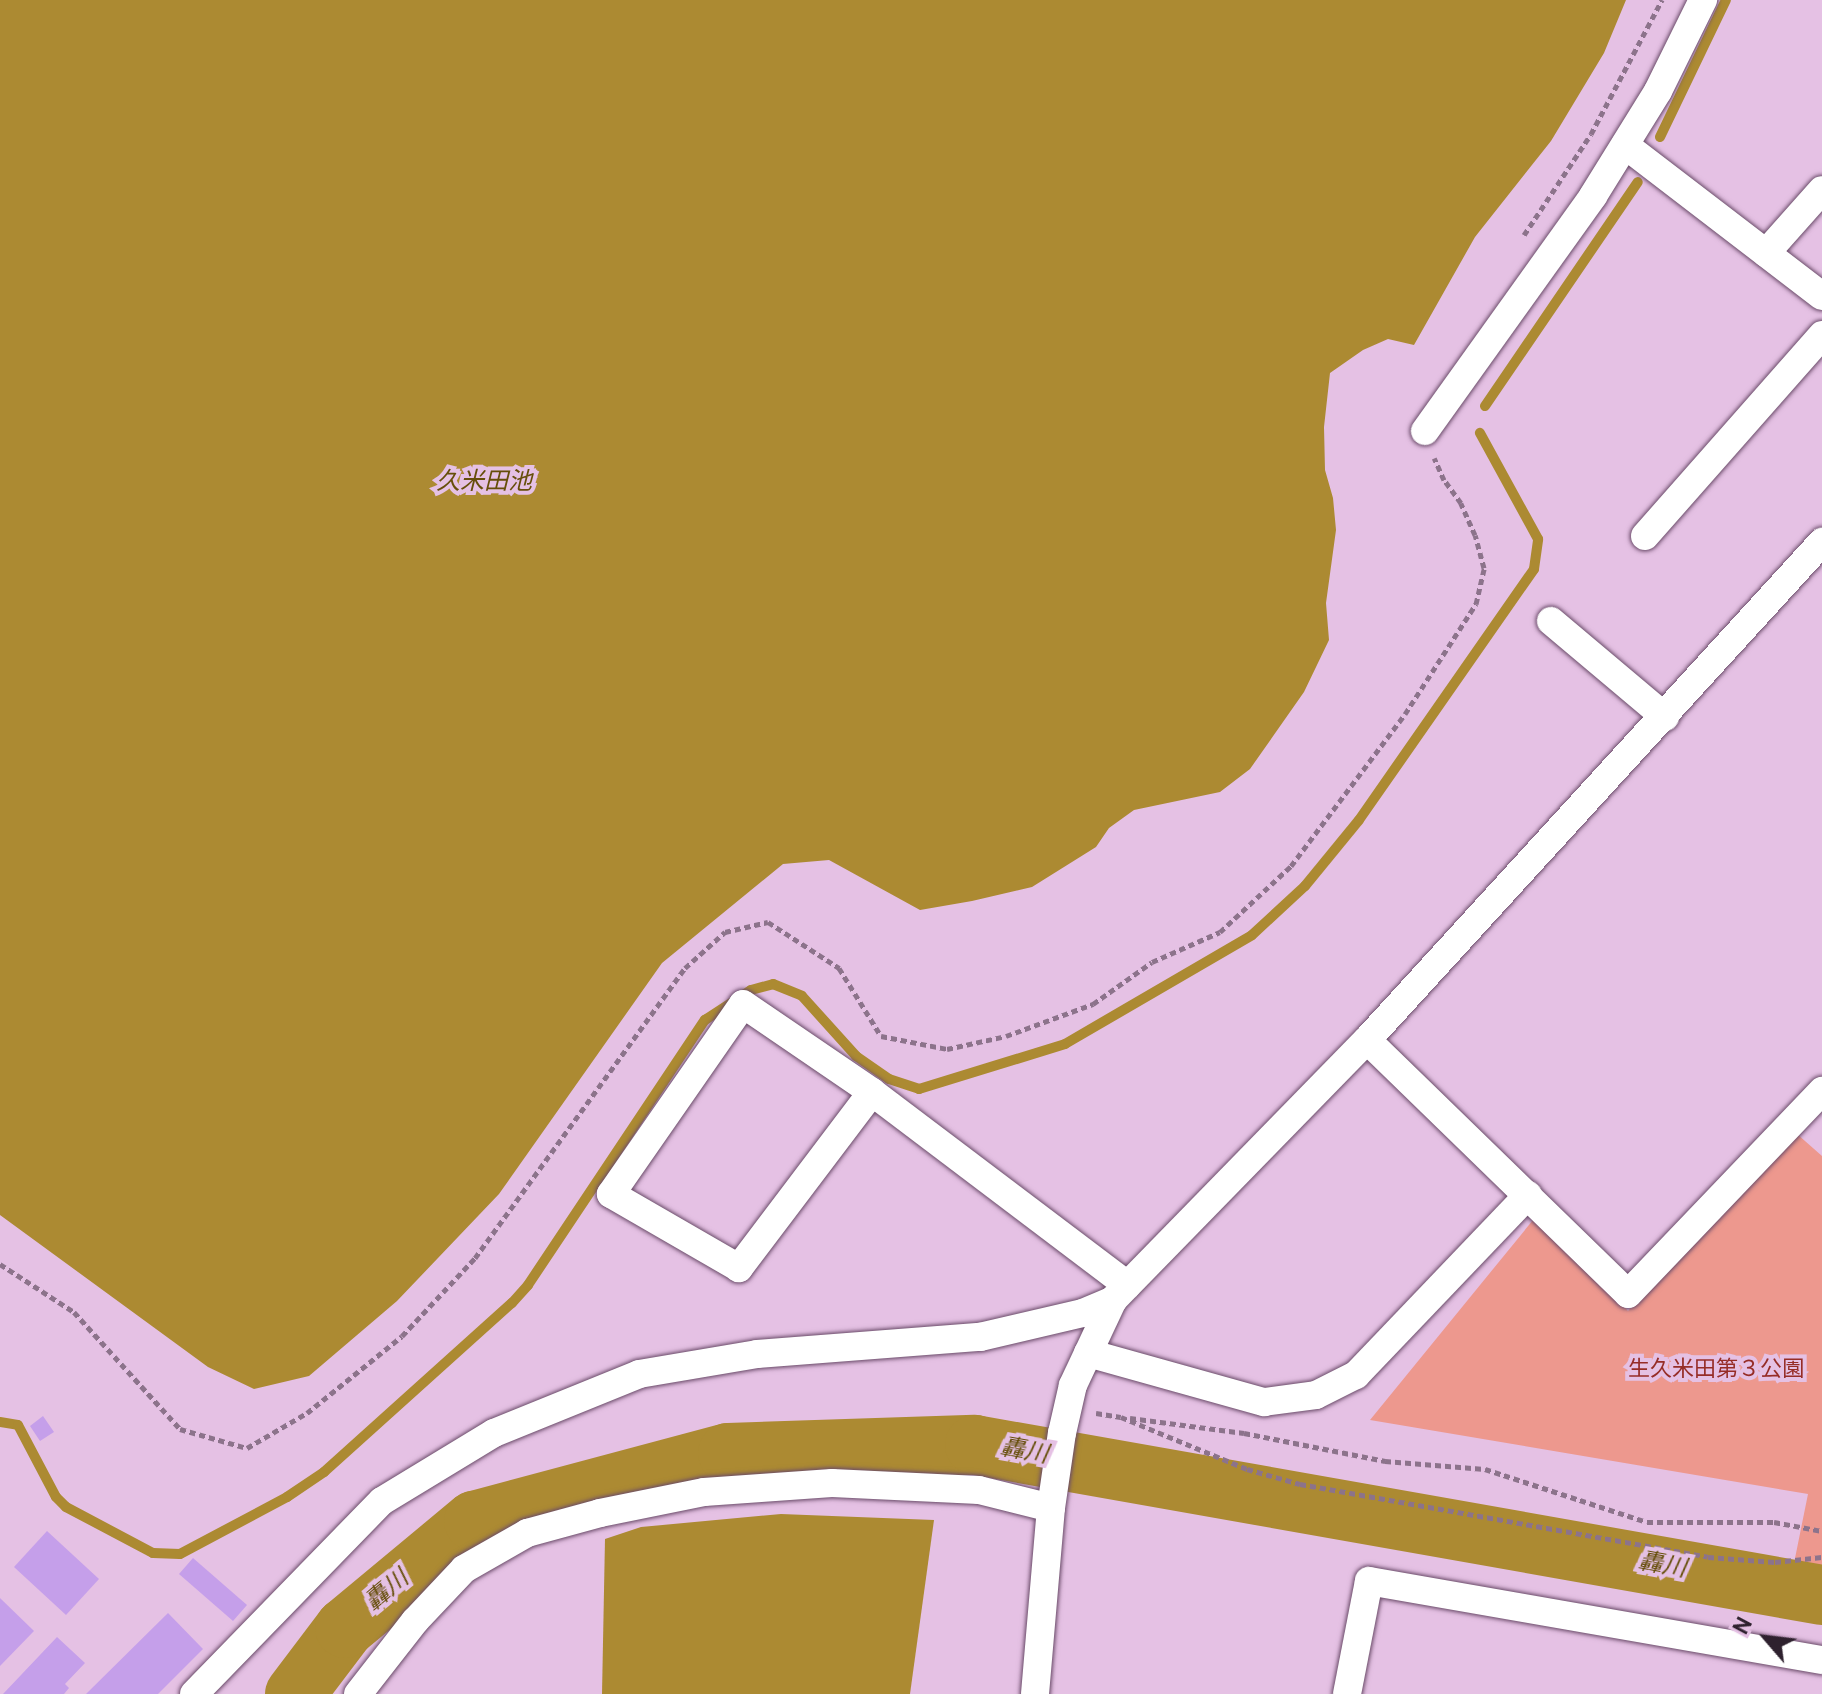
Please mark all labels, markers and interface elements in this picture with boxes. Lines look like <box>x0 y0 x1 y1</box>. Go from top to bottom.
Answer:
water label: 久米田池 <box>436 470 532 498</box>
park label: 生久米田第３公園 <box>1628 1358 1804 1384</box>
water label: 轟川 <box>998 1435 1050 1471</box>
water label: 轟川 <box>1636 1549 1688 1585</box>
water label: 轟川 <box>360 1566 416 1618</box>
north arrow <box>1726 1598 1806 1678</box>
text: N <box>1729 1613 1760 1640</box>

